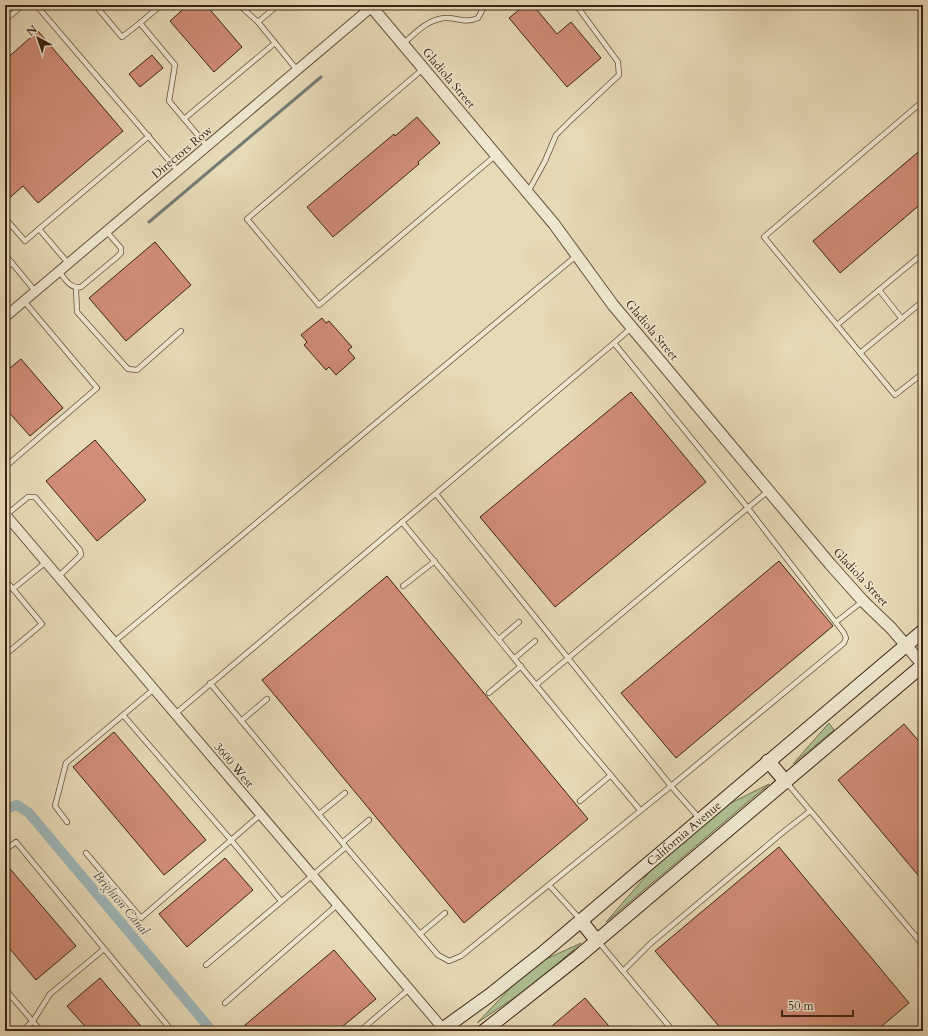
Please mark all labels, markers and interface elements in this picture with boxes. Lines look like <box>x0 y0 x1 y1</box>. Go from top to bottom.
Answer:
north arrow <box>18 18 58 58</box>
text: N <box>23 22 41 40</box>
street label: Gladiola Street <box>419 44 479 112</box>
street label: Directors Row <box>148 122 216 182</box>
street label: Gladiola Street <box>622 296 682 364</box>
street label: Gladiola Street <box>830 544 892 610</box>
street label: 3600 West <box>210 739 258 791</box>
street label: California Avenue <box>643 797 725 870</box>
water label: Brighton Canal <box>89 867 153 939</box>
scale bar <box>782 992 853 1018</box>
text: 50 m <box>788 998 815 1014</box>

